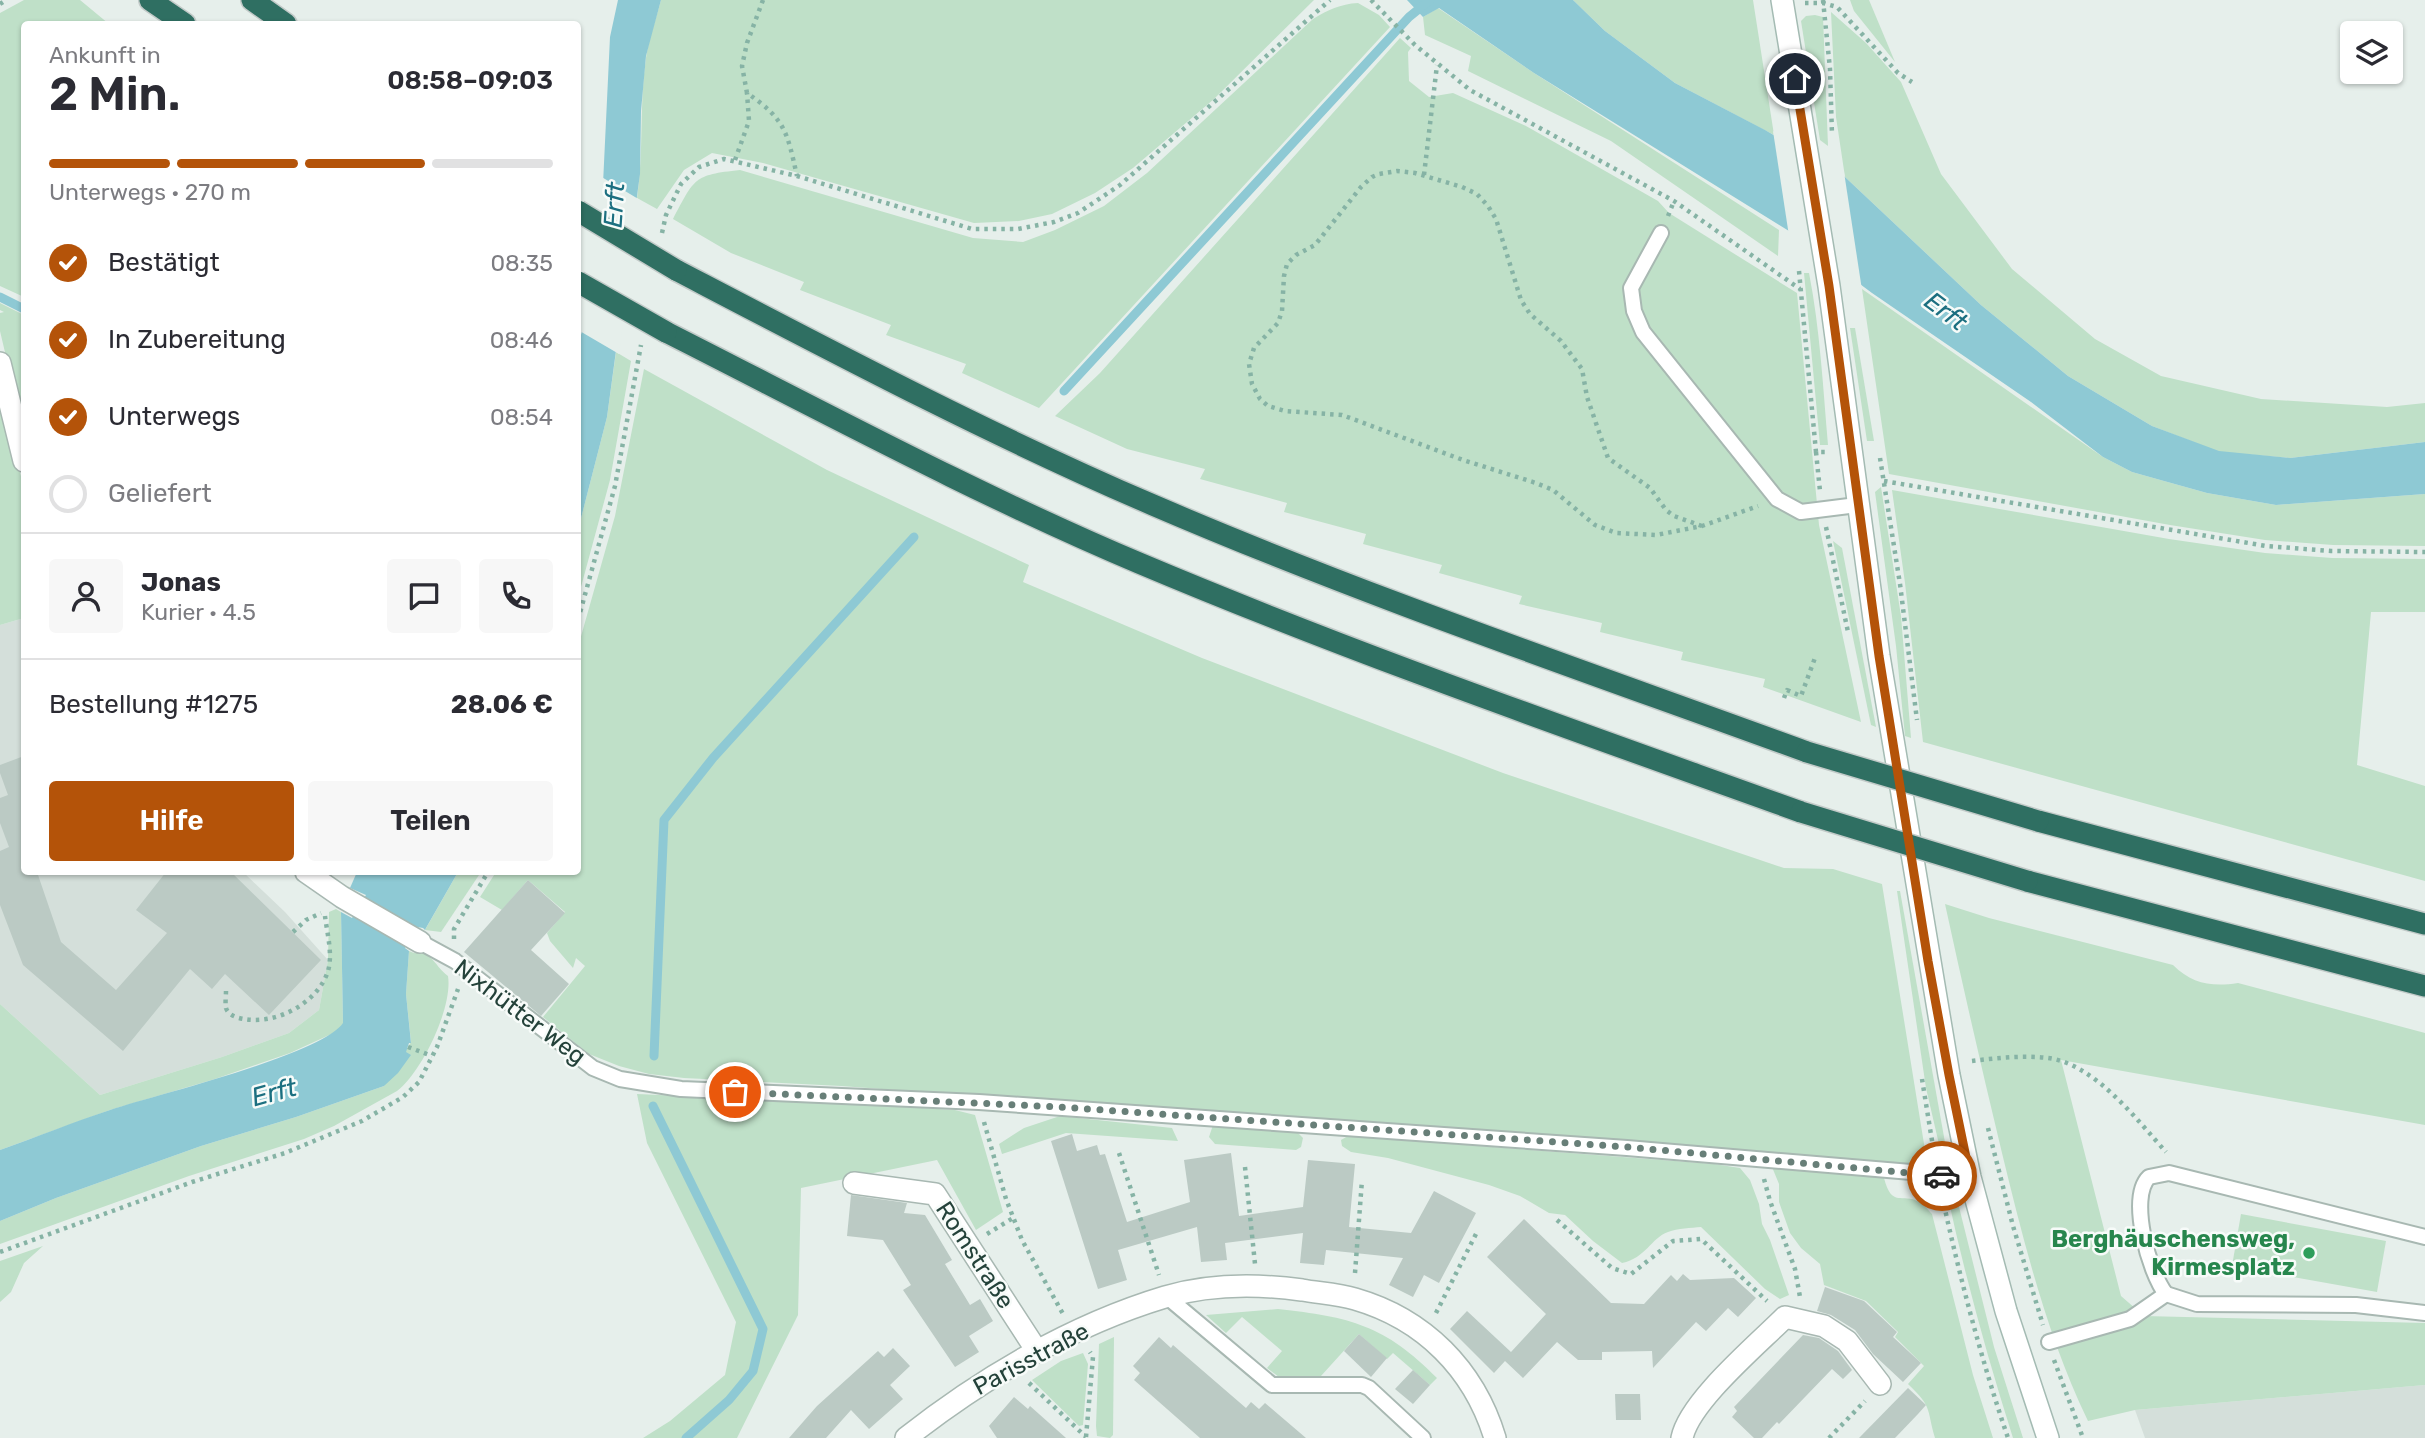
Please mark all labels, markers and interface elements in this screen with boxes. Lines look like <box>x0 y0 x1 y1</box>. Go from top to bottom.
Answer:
map controls <box>2340 21 2403 84</box>
button: layers <box>2340 21 2403 84</box>
text: Ankunft in <box>49 41 161 69</box>
pin <box>1765 49 1825 109</box>
icon: home <box>1776 60 1814 98</box>
text: 08:58–09:03 <box>387 65 553 96</box>
text: 2 Min. <box>49 67 180 122</box>
text: Unterwegs · 270 m <box>49 178 251 206</box>
water label: Erft <box>597 180 632 229</box>
icon: check <box>49 244 87 282</box>
text: Bestätigt <box>108 247 220 278</box>
text: 08:35 <box>490 249 553 277</box>
water label: Erft <box>1918 285 1974 338</box>
icon: check <box>49 321 87 359</box>
text: In Zubereitung <box>108 324 286 355</box>
text: 08:46 <box>490 326 553 354</box>
icon: check <box>49 398 87 436</box>
text: Unterwegs <box>108 401 240 432</box>
text: 08:54 <box>490 403 553 431</box>
text: Geliefert <box>108 478 212 509</box>
button: person <box>49 559 123 633</box>
button: chat <box>387 559 461 633</box>
button: phone <box>479 559 553 633</box>
text: Jonas <box>141 567 221 598</box>
text: Kurier · 4.5 <box>141 598 256 626</box>
text: Bestellung #1275 <box>49 689 258 720</box>
text: 28.06 € <box>451 689 553 720</box>
button: Hilfe <box>49 781 294 861</box>
button: Teilen <box>308 781 553 861</box>
street label: Nixhütter Weg <box>449 953 591 1071</box>
pin <box>705 1062 765 1122</box>
water label: Erft <box>248 1071 301 1113</box>
icon: bag <box>716 1073 754 1111</box>
courier <box>1907 1141 1977 1211</box>
icon: car <box>1923 1157 1961 1195</box>
street label: Romstraße <box>930 1196 1020 1314</box>
place label: Berghäuschensweg, Kirmesplatz <box>2051 1225 2295 1281</box>
marker: Berghäuschensweg, Kirmesplatz <box>2301 1245 2317 1261</box>
street label: Parisstraße <box>968 1317 1094 1401</box>

